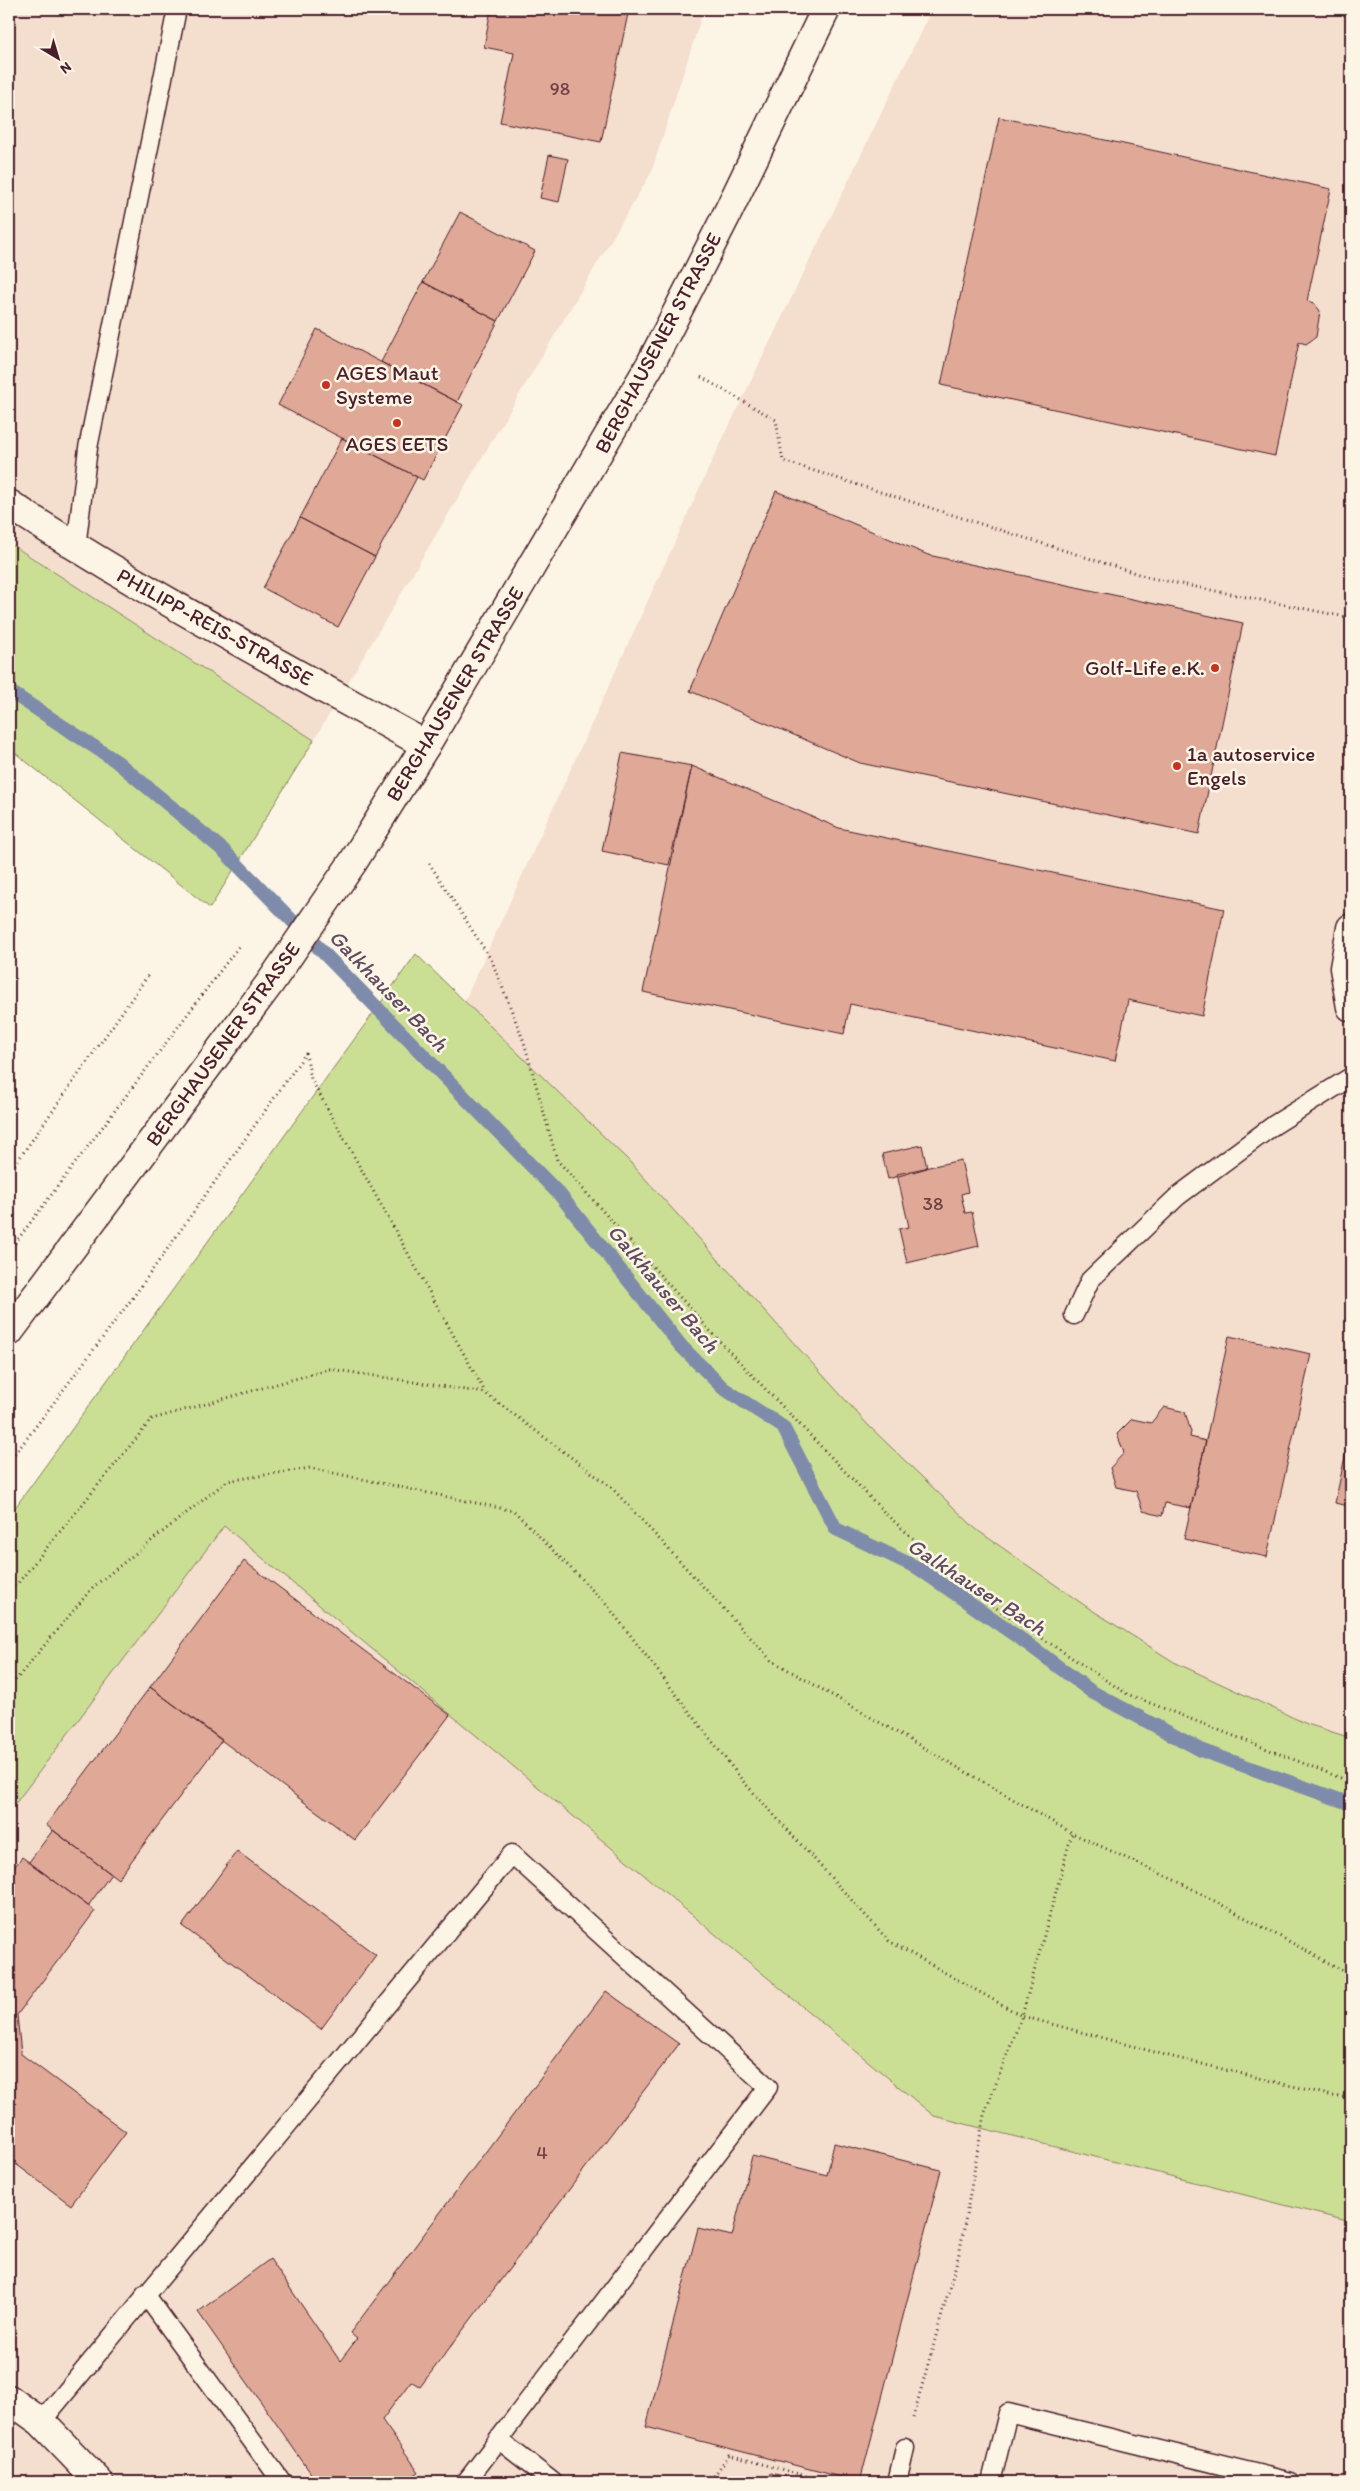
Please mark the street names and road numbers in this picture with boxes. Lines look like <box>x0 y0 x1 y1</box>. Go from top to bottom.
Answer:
street label: BERGHAUSENER STRASSE <box>589 228 726 457</box>
street label: PHILIPP-REIS-STRASSE <box>113 562 318 691</box>
street label: BERGHAUSENER STRASSE <box>380 582 529 806</box>
street label: BERGHAUSENER STRASSE <box>140 937 305 1151</box>

